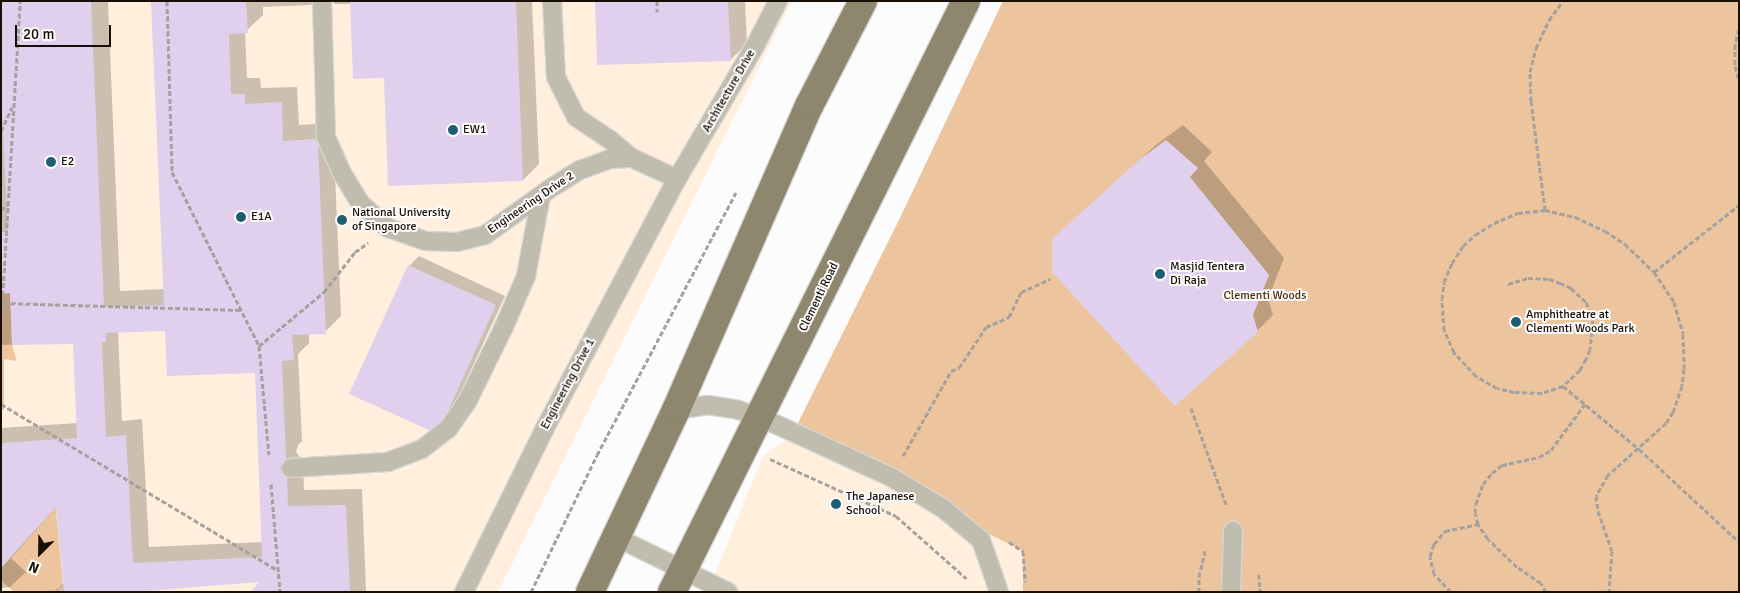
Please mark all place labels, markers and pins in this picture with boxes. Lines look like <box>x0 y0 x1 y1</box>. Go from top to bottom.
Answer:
place label: EW1 <box>463 123 486 137</box>
marker: EW1 <box>447 124 459 136</box>
place label: E2 <box>61 155 74 169</box>
marker: E2 <box>45 156 57 168</box>
place label: National University of Singapore <box>352 206 450 234</box>
place label: E1A <box>251 210 272 224</box>
marker: E1A <box>235 211 247 223</box>
marker: National University of Singapore <box>336 214 348 226</box>
place label: Masjid Tentera Di Raja <box>1170 260 1245 288</box>
marker: Masjid Tentera Di Raja <box>1154 268 1166 280</box>
place label: Amphitheatre at Clementi Woods Park <box>1526 308 1634 336</box>
marker: Amphitheatre at Clementi Woods Park <box>1510 316 1522 328</box>
place label: The Japanese School <box>846 490 914 518</box>
marker: The Japanese School <box>830 498 842 510</box>

